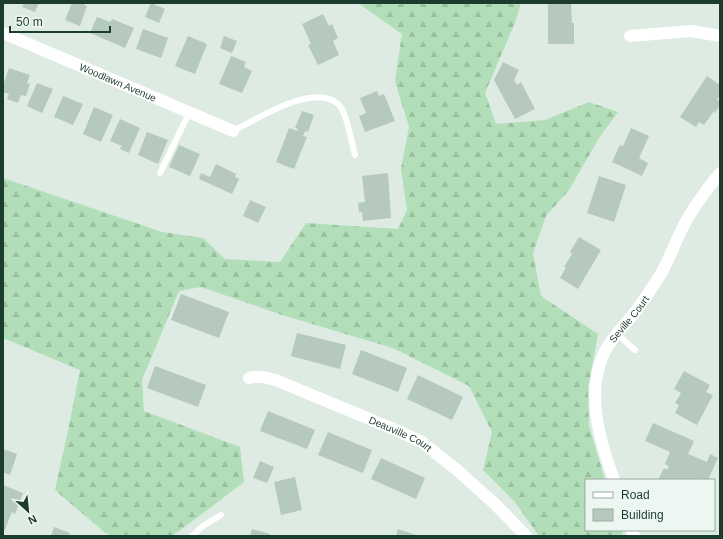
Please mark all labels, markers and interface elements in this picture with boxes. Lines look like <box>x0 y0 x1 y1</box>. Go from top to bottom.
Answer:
scale bar <box>10 8 110 34</box>
text: 50 m <box>16 15 43 29</box>
street label: Woodlawn Avenue <box>78 61 159 103</box>
street label: Seville Court <box>607 293 651 344</box>
street label: Deauville Court <box>367 414 434 453</box>
legend <box>585 479 715 531</box>
text: Road <box>621 488 650 502</box>
north arrow <box>8 491 48 531</box>
text: Building <box>621 508 664 522</box>
text: N <box>26 513 39 527</box>

